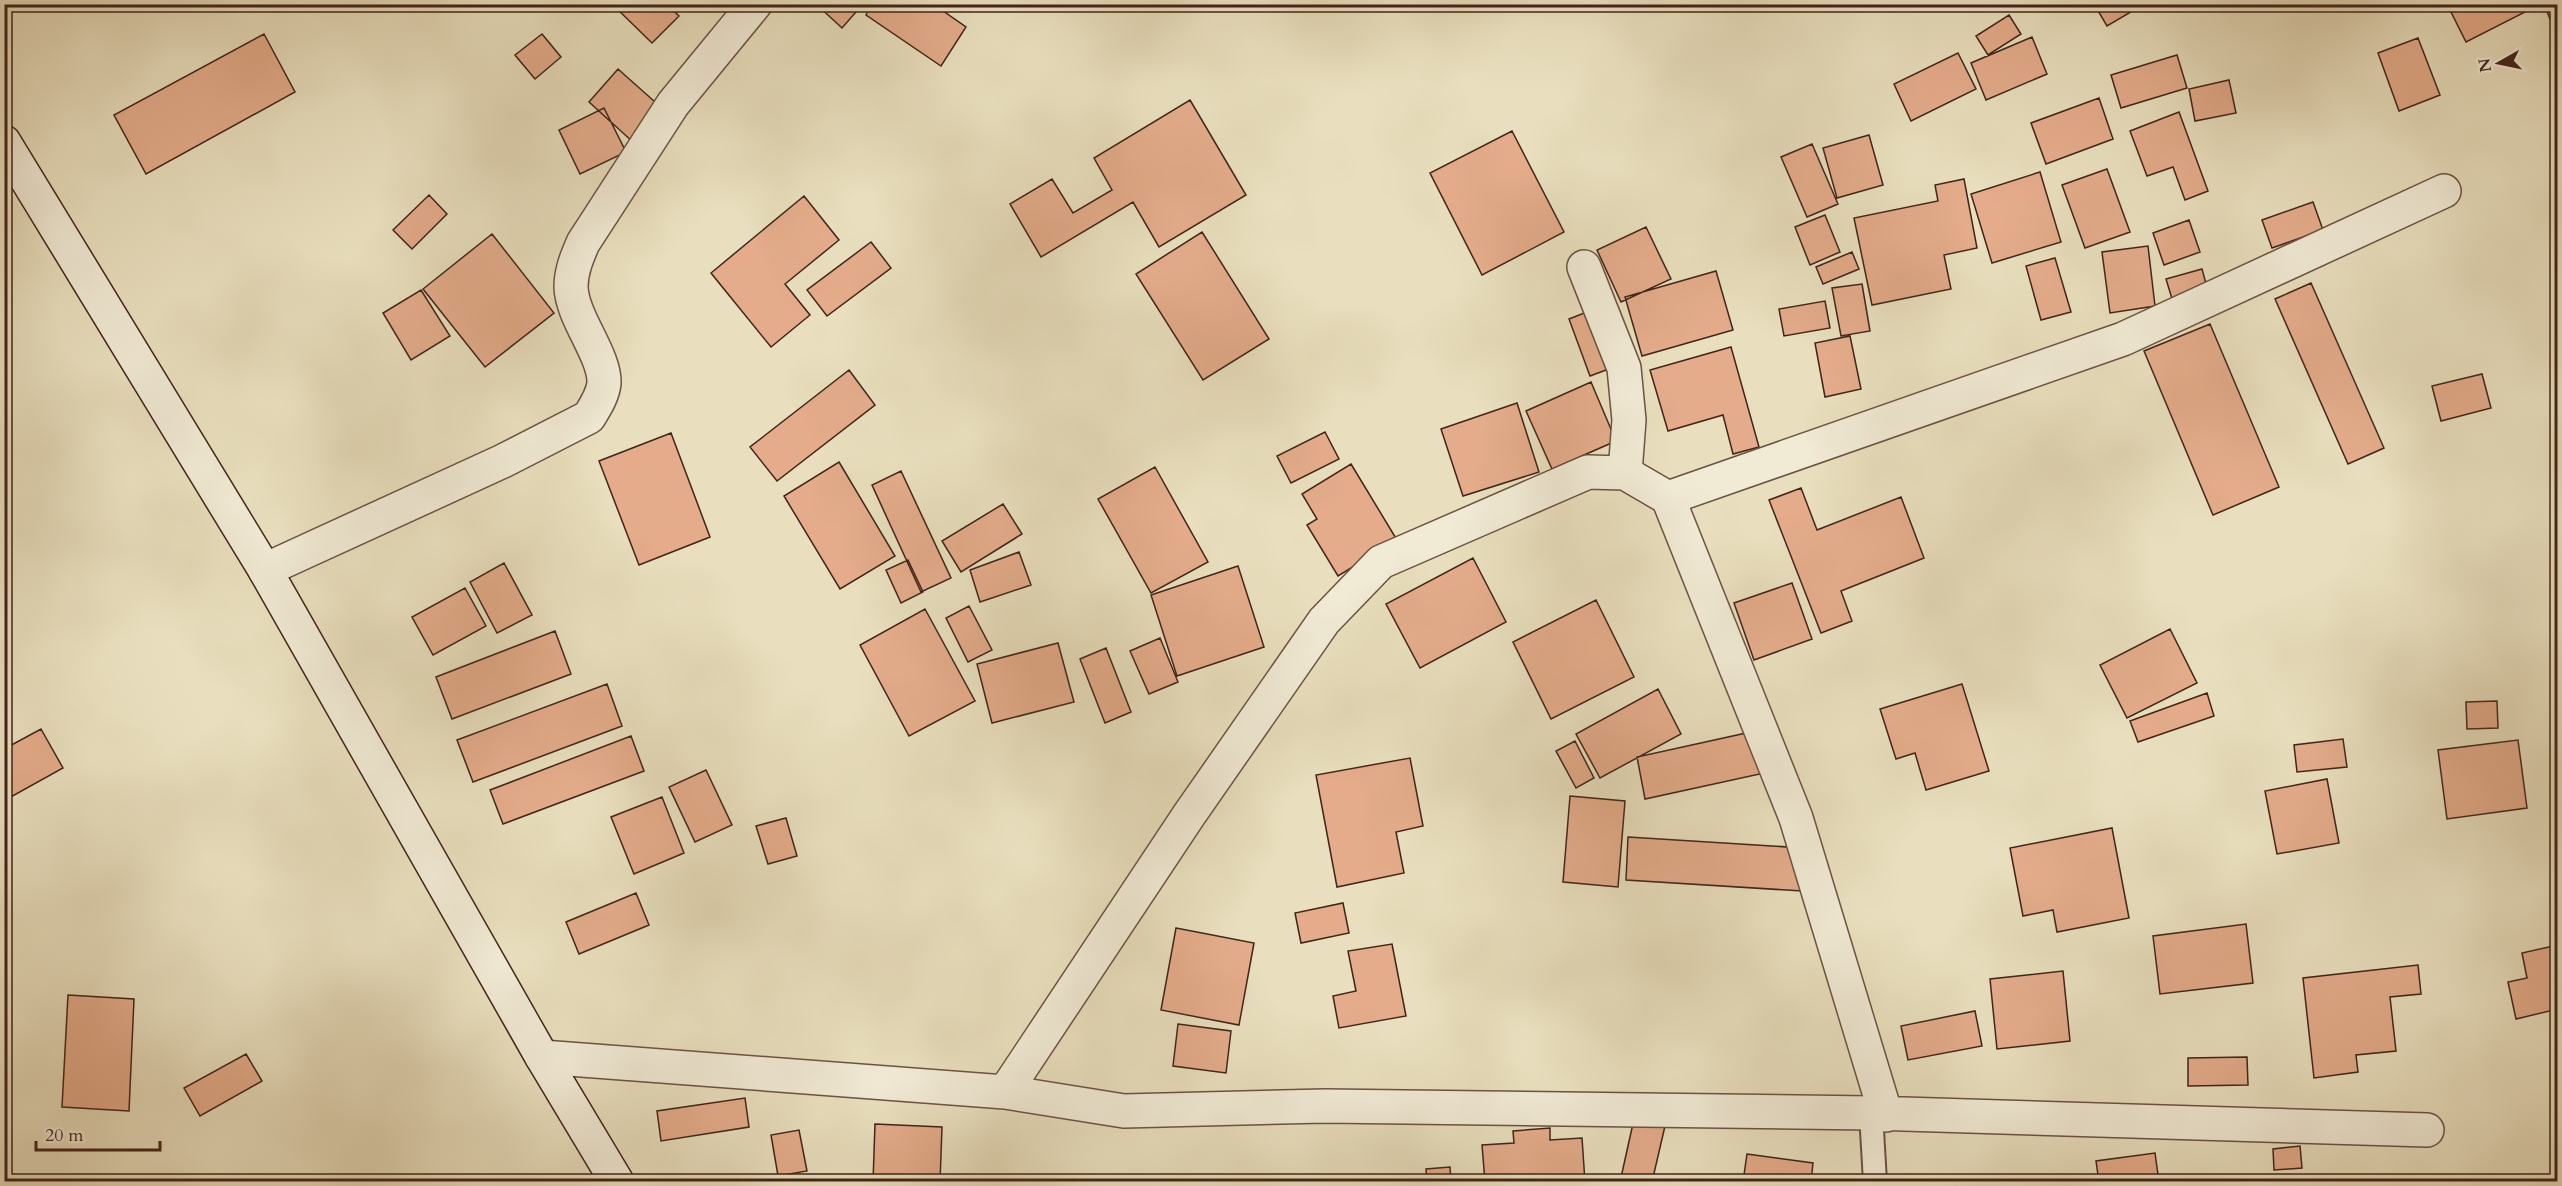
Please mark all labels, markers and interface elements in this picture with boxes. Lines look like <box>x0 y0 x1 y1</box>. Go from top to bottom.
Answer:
north arrow <box>2469 33 2529 93</box>
text: N <box>2473 57 2497 74</box>
scale bar <box>36 1114 160 1152</box>
text: 20 m <box>45 1123 84 1148</box>

